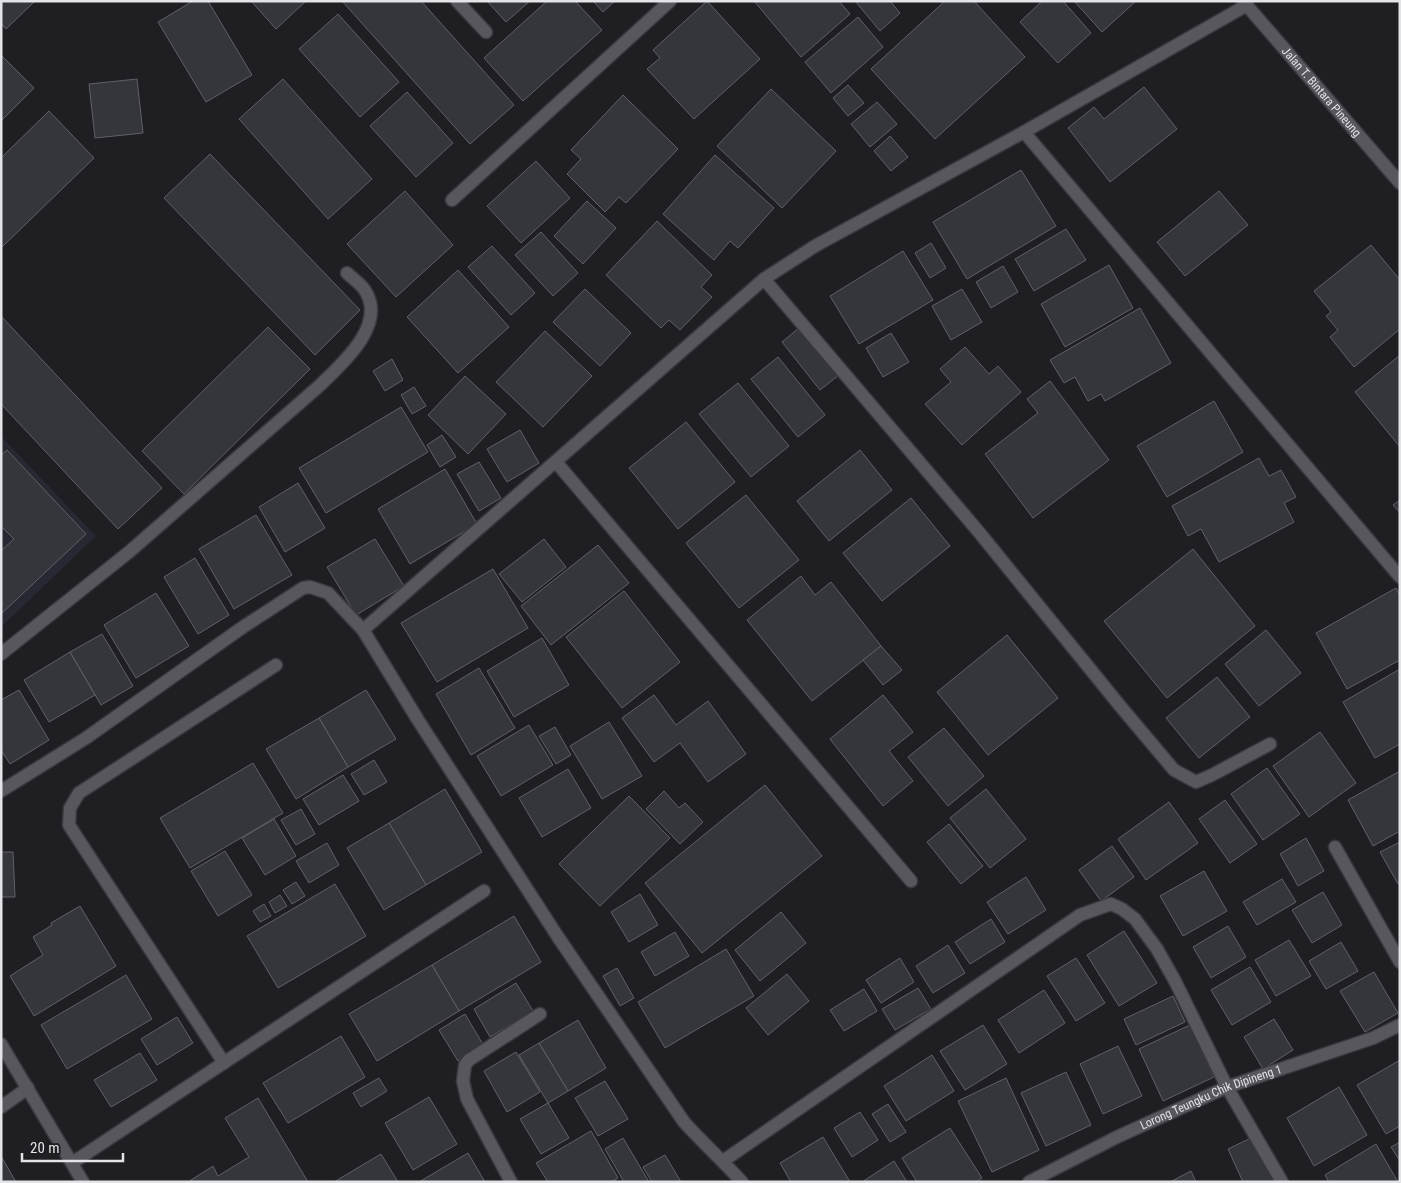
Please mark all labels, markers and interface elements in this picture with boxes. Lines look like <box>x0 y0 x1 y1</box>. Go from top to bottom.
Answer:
street label: Jalan T. Bintara Pineung <box>1279 44 1364 140</box>
street label: Lorong Teungku Chik Dipineng 1 <box>1138 1062 1284 1133</box>
scale bar <box>22 1130 124 1162</box>
text: 20 m <box>30 1139 60 1157</box>

